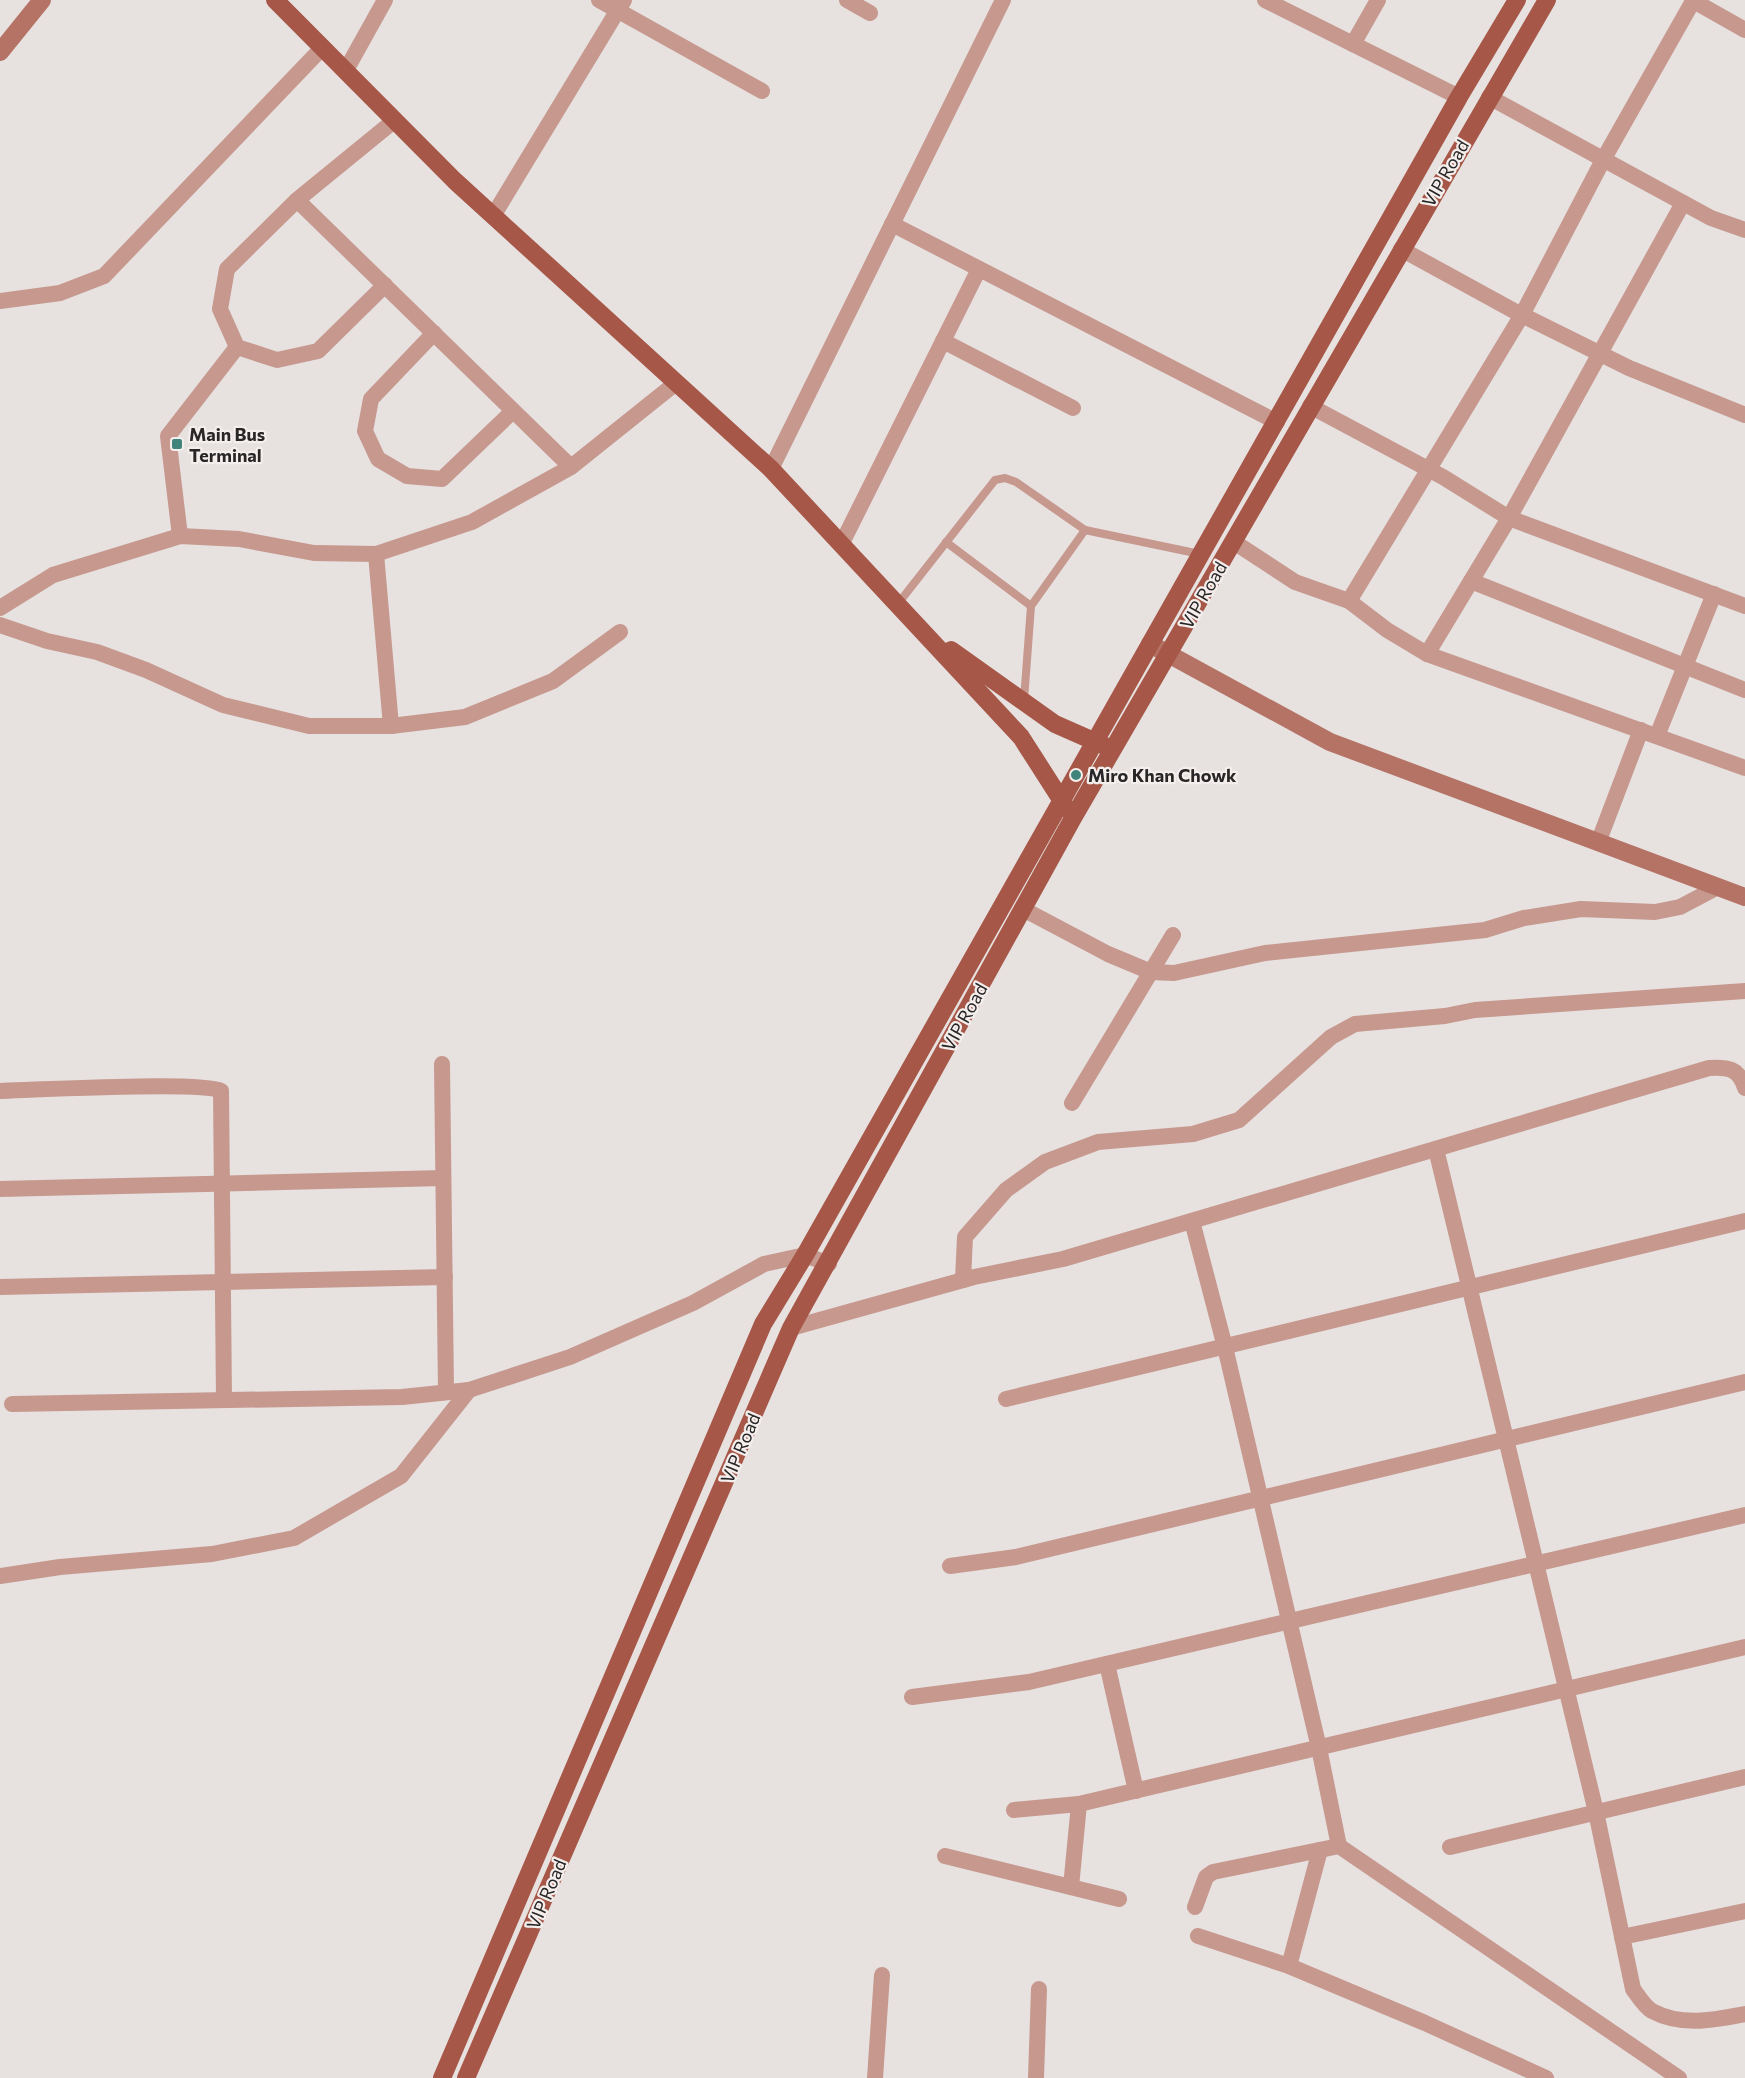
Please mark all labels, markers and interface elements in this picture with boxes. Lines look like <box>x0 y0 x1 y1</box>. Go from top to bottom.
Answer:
street label: VIP Road <box>1417 135 1473 211</box>
place label: Main Bus Terminal <box>189 423 265 466</box>
marker: Main Bus Terminal <box>170 437 184 451</box>
street label: VIP Road <box>1175 557 1231 633</box>
place label: Miro Khan Chowk <box>1088 764 1237 786</box>
marker: Miro Khan Chowk <box>1069 768 1083 782</box>
street label: VIP Road <box>936 979 992 1055</box>
street label: VIP Road <box>715 1410 765 1486</box>
street label: VIP Road <box>521 1856 571 1932</box>

